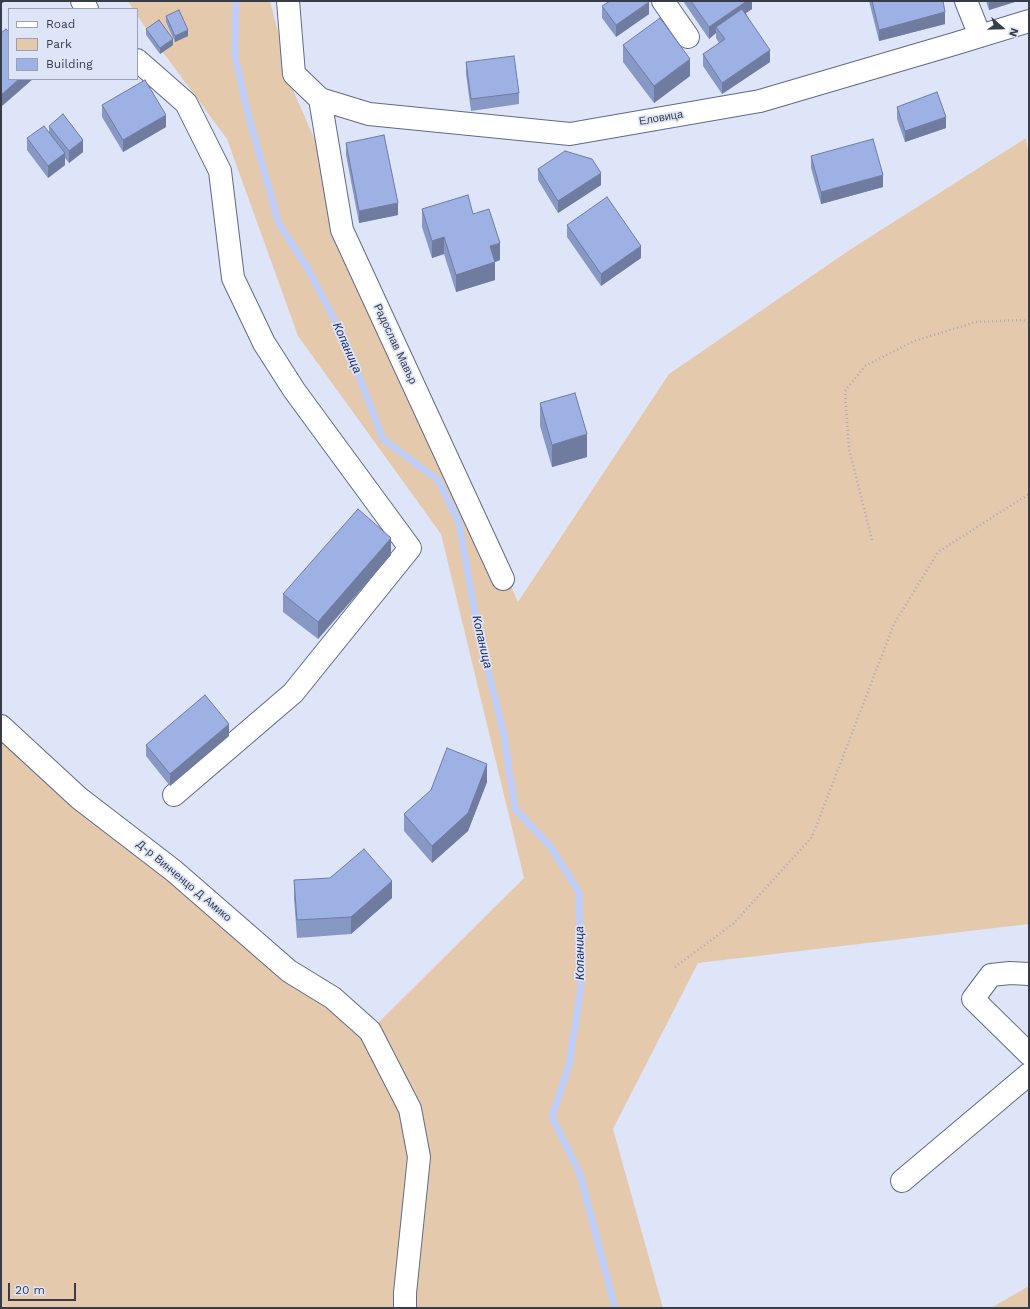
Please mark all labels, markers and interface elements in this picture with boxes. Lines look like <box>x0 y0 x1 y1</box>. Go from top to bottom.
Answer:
legend <box>8 8 138 80</box>
north arrow <box>982 8 1022 48</box>
text: Road <box>46 17 75 31</box>
text: N <box>1006 26 1021 38</box>
text: Park <box>46 37 72 51</box>
text: Building <box>46 57 93 71</box>
street label: Еловица <box>638 108 684 128</box>
street label: Радослав Мавър <box>371 302 419 386</box>
water label: Копаница <box>329 320 365 376</box>
water label: Копаница <box>469 614 495 670</box>
street label: Д-р Винченцо Д Амико <box>134 837 234 925</box>
water label: Копаница <box>572 926 588 980</box>
scale bar <box>10 1275 78 1301</box>
text: 20 m <box>15 1283 45 1297</box>

